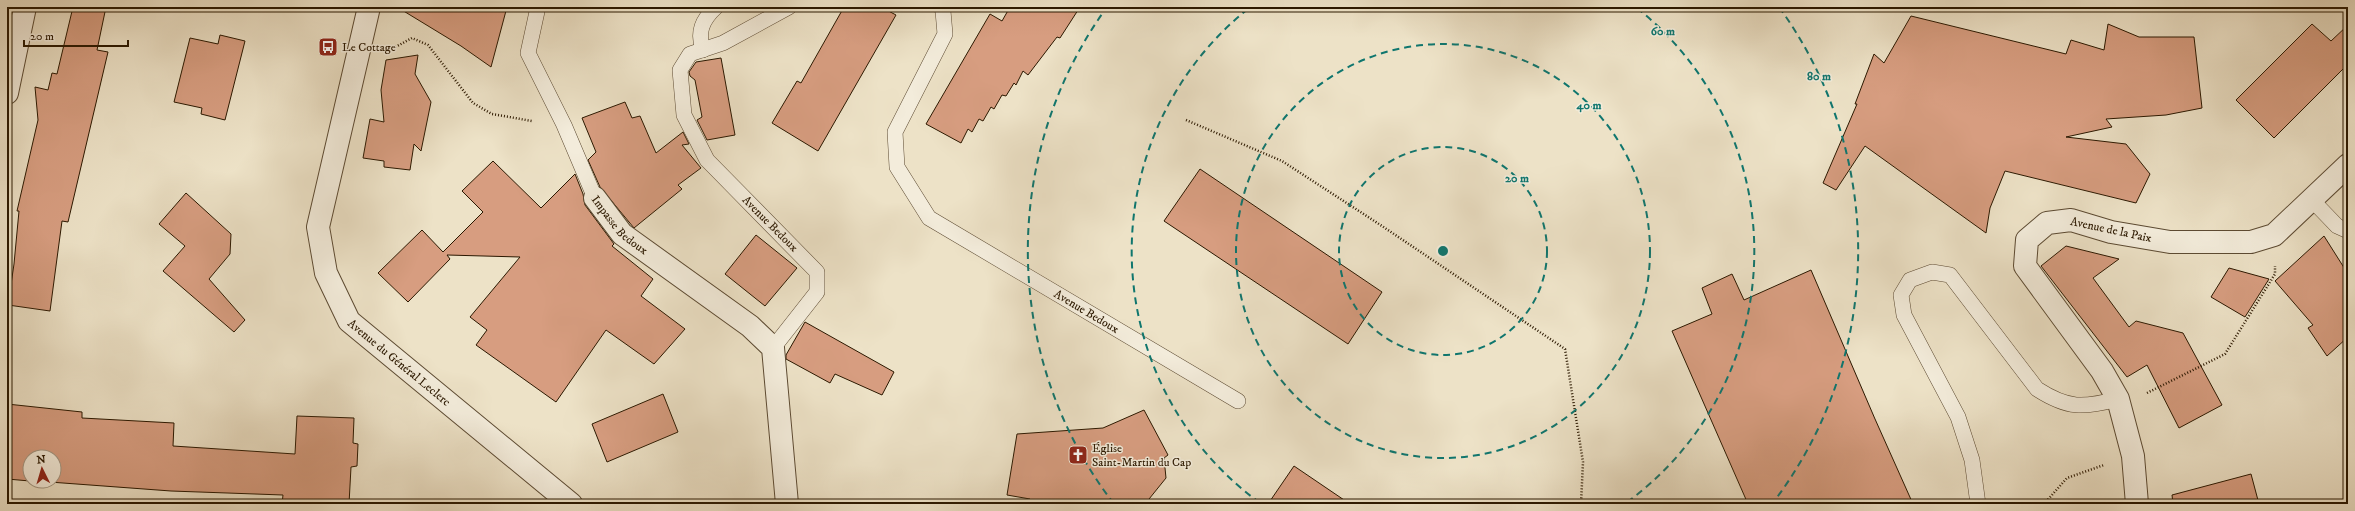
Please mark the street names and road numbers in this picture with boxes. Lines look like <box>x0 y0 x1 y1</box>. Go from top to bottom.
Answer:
street label: Impasse Bedoux <box>588 192 651 258</box>
street label: Avenue Bedoux <box>739 193 801 255</box>
street label: Avenue de la Paix <box>2069 214 2153 246</box>
street label: Avenue Bedoux <box>1051 286 1122 337</box>
street label: Avenue du Général Leclerc <box>345 316 454 409</box>

